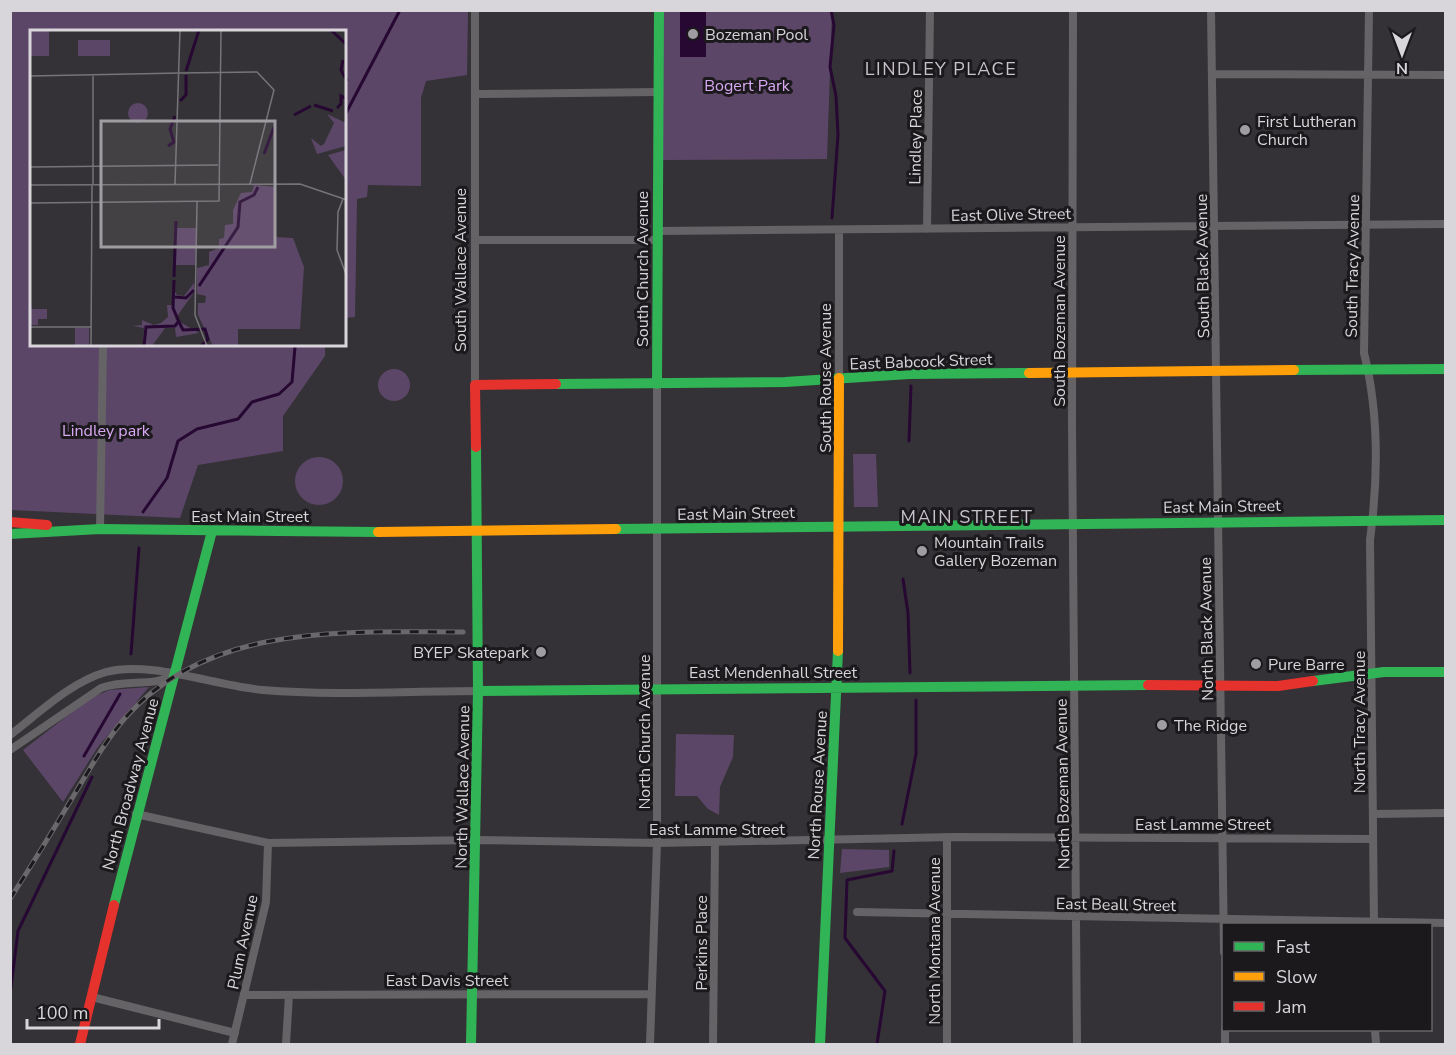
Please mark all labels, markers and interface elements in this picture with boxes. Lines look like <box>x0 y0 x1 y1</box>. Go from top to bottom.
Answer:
place label: Bozeman Pool <box>705 24 808 46</box>
north arrow <box>1372 24 1432 84</box>
marker: Bozeman Pool <box>686 27 700 41</box>
inset map <box>30 30 346 346</box>
district label: LINDLEY PLACE <box>865 57 1017 81</box>
text: N <box>1396 57 1408 79</box>
park label: Bogert Park <box>704 75 791 97</box>
street label: Lindley Place <box>904 89 928 185</box>
place label: First Lutheran Church <box>1257 111 1356 151</box>
marker: First Lutheran Church <box>1238 123 1252 137</box>
street label: South Wallace Avenue <box>450 188 472 352</box>
street label: South Church Avenue <box>632 191 654 347</box>
street label: South Black Avenue <box>1191 194 1215 338</box>
street label: South Tracy Avenue <box>1341 194 1365 338</box>
street label: East Olive Street <box>951 203 1072 227</box>
street label: South Bozeman Avenue <box>1049 235 1071 407</box>
street label: South Rouse Avenue <box>815 303 837 453</box>
street label: East Babcock Street <box>849 348 993 375</box>
park label: Lindley park <box>62 420 151 442</box>
street label: East Main Street <box>1163 495 1281 519</box>
street label: East Main Street <box>677 502 795 526</box>
district label: MAIN STREET <box>901 505 1033 529</box>
street label: East Main Street <box>191 506 309 528</box>
place label: Mountain Trails Gallery Bozeman <box>934 532 1057 572</box>
marker: Mountain Trails Gallery Bozeman <box>915 544 929 558</box>
street label: North Black Avenue <box>1195 557 1219 701</box>
place label: BYEP Skatepark <box>413 642 530 664</box>
marker: BYEP Skatepark <box>534 645 548 659</box>
street label: North Tracy Avenue <box>1349 651 1371 793</box>
street label: North Church Avenue <box>634 654 656 810</box>
place label: Pure Barre <box>1268 654 1344 676</box>
marker: Pure Barre <box>1249 657 1263 671</box>
street label: East Mendenhall Street <box>689 662 857 684</box>
street label: North Broadway Avenue <box>97 696 165 873</box>
street label: North Bozeman Avenue <box>1051 698 1075 870</box>
street label: North Wallace Avenue <box>451 705 475 869</box>
street label: North Rouse Avenue <box>803 710 833 860</box>
place label: The Ridge <box>1174 715 1247 737</box>
marker: The Ridge <box>1155 718 1169 732</box>
street label: East Lamme Street <box>1135 814 1271 836</box>
street label: East Lamme Street <box>649 819 785 841</box>
street label: North Montana Avenue <box>924 857 946 1025</box>
street label: Plum Avenue <box>222 893 264 991</box>
street label: East Beall Street <box>1056 893 1177 917</box>
street label: Perkins Place <box>691 895 713 991</box>
legend <box>1222 923 1432 1031</box>
text: Fast <box>1276 935 1311 959</box>
text: Slow <box>1276 965 1317 989</box>
street label: East Davis Street <box>386 970 509 992</box>
scale bar <box>27 992 159 1030</box>
text: Jam <box>1275 995 1307 1019</box>
text: 100 m <box>36 1001 88 1025</box>

